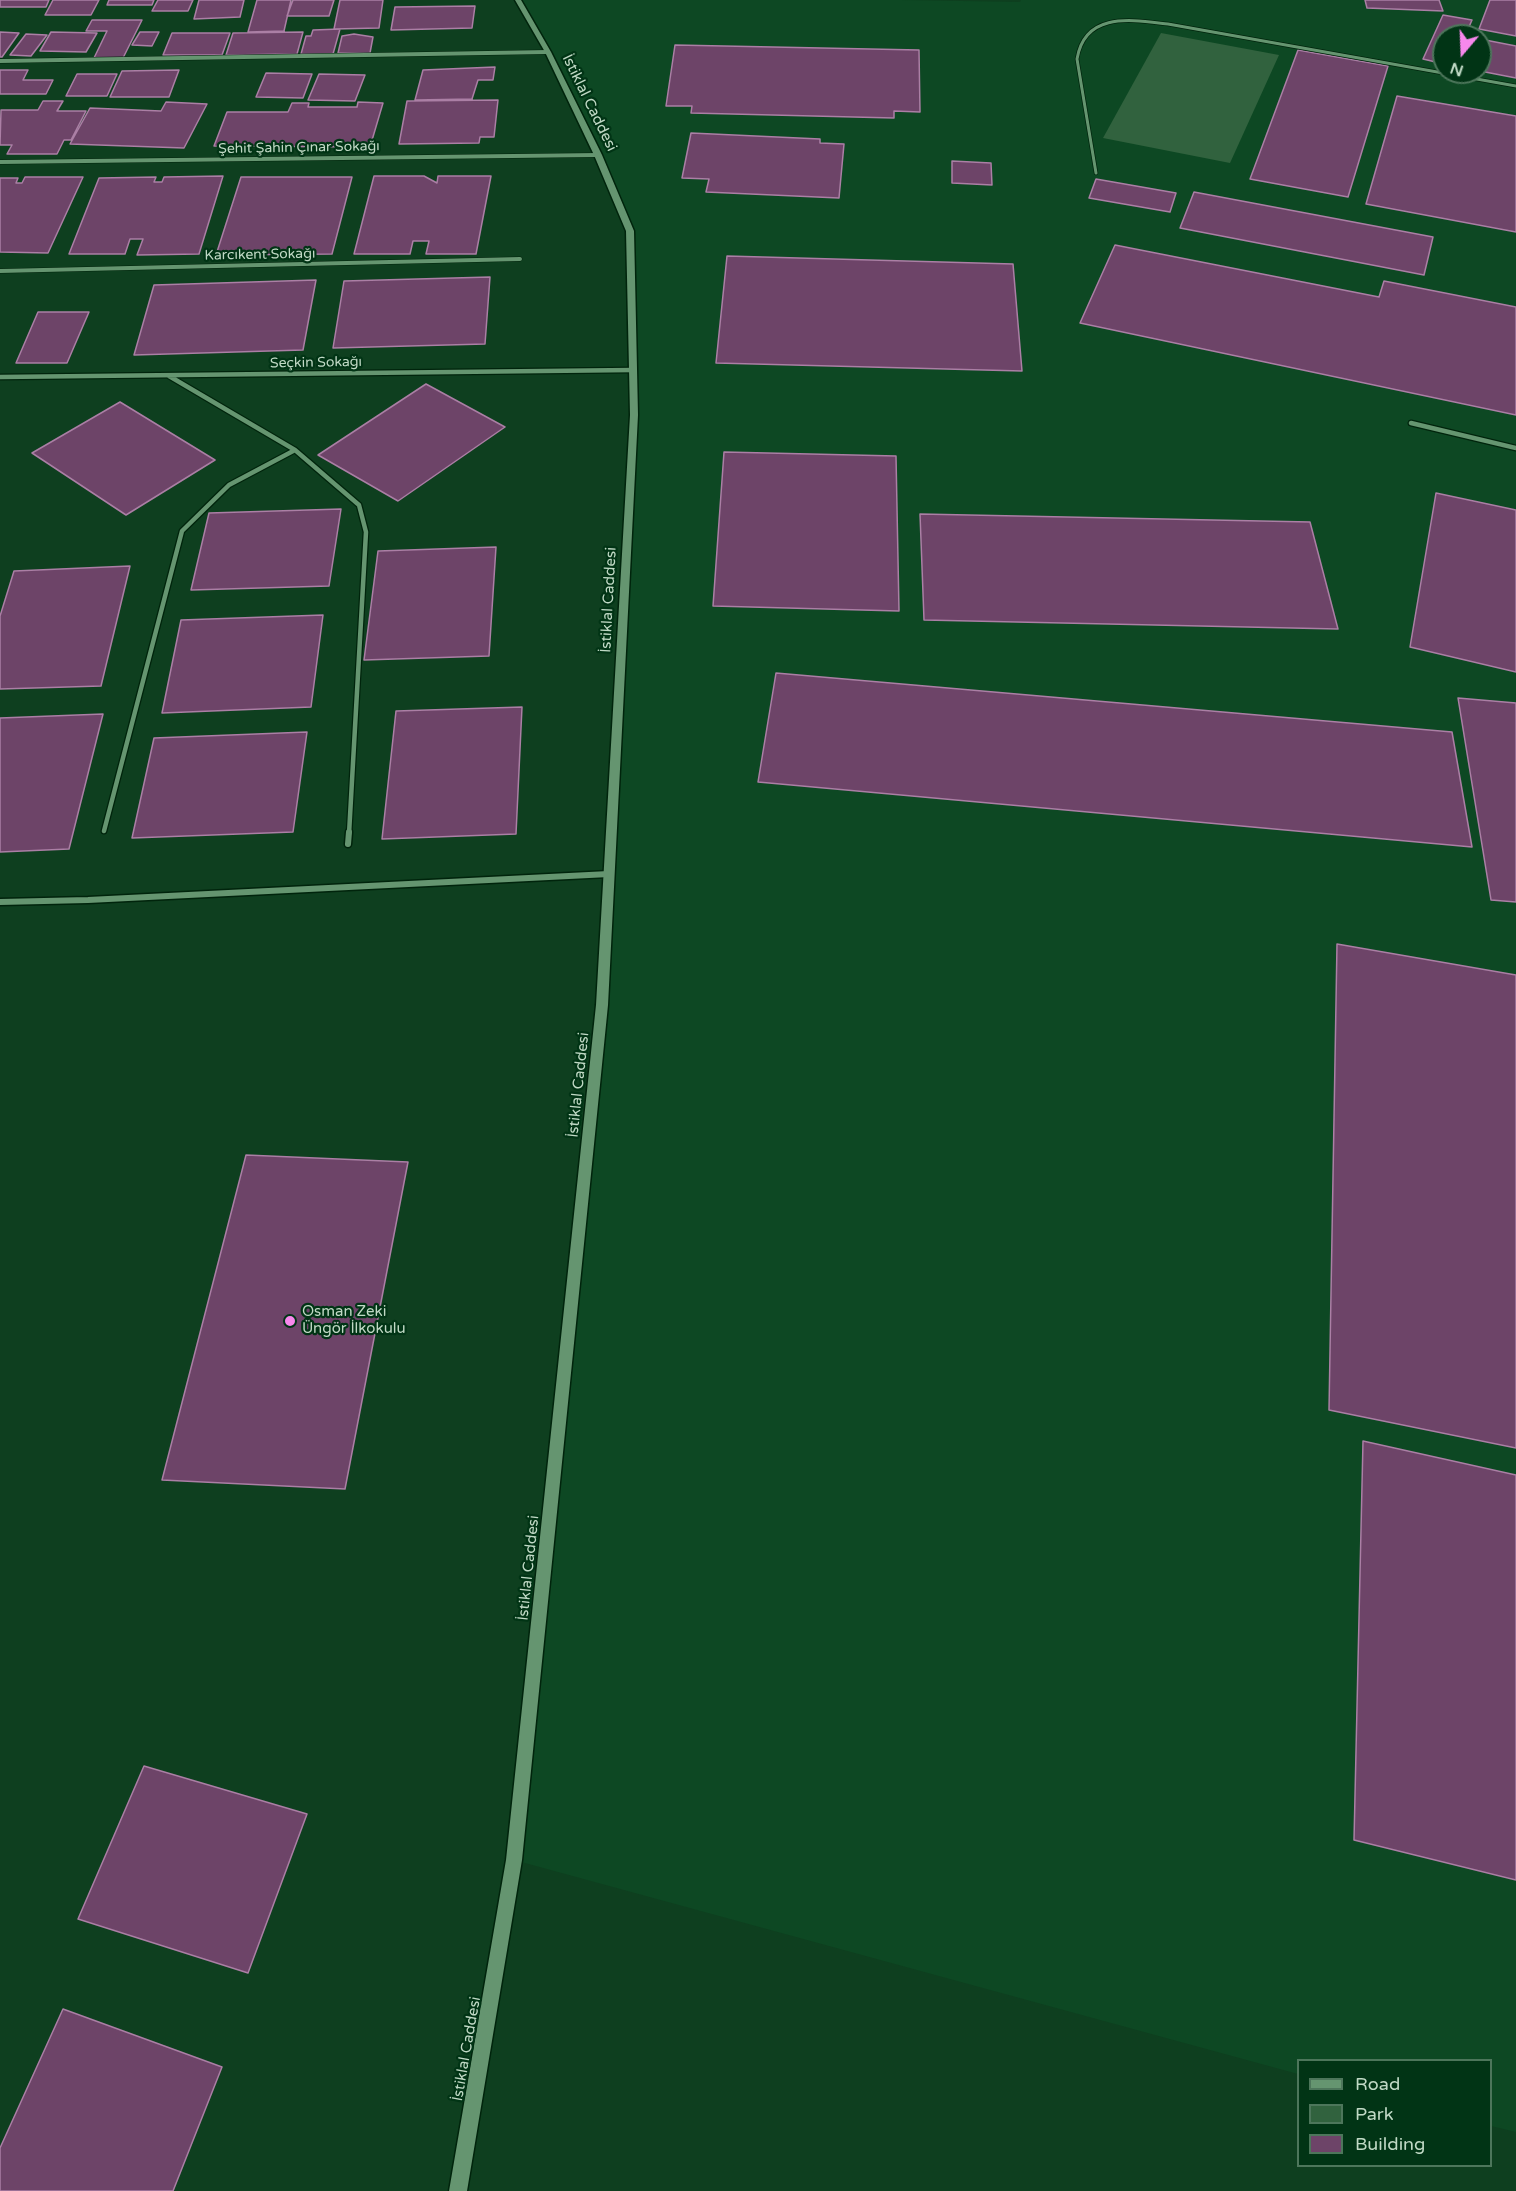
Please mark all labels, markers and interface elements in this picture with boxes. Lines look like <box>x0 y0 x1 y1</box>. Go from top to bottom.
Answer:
north arrow <box>1432 24 1492 84</box>
street label: İstiklal Caddesi <box>558 51 620 155</box>
text: N <box>1447 58 1466 81</box>
street label: Şehit Şahin Çınar Sokağı <box>218 138 380 158</box>
street label: Karcıkent Sokağı <box>204 246 316 264</box>
street label: Seçkin Sokağı <box>270 354 362 372</box>
street label: İstiklal Caddesi <box>597 547 621 653</box>
street label: İstiklal Caddesi <box>565 1031 593 1139</box>
place label: Osman Zeki Üngör İlkokulu <box>302 1303 406 1338</box>
marker: Osman Zeki Üngör İlkokulu <box>283 1314 297 1328</box>
street label: İstiklal Caddesi <box>515 1514 543 1622</box>
street label: İstiklal Caddesi <box>449 1995 485 2103</box>
legend <box>1297 2059 1492 2167</box>
text: Road <box>1355 2073 1400 2095</box>
text: Park <box>1355 2103 1393 2125</box>
text: Building <box>1355 2133 1425 2155</box>

